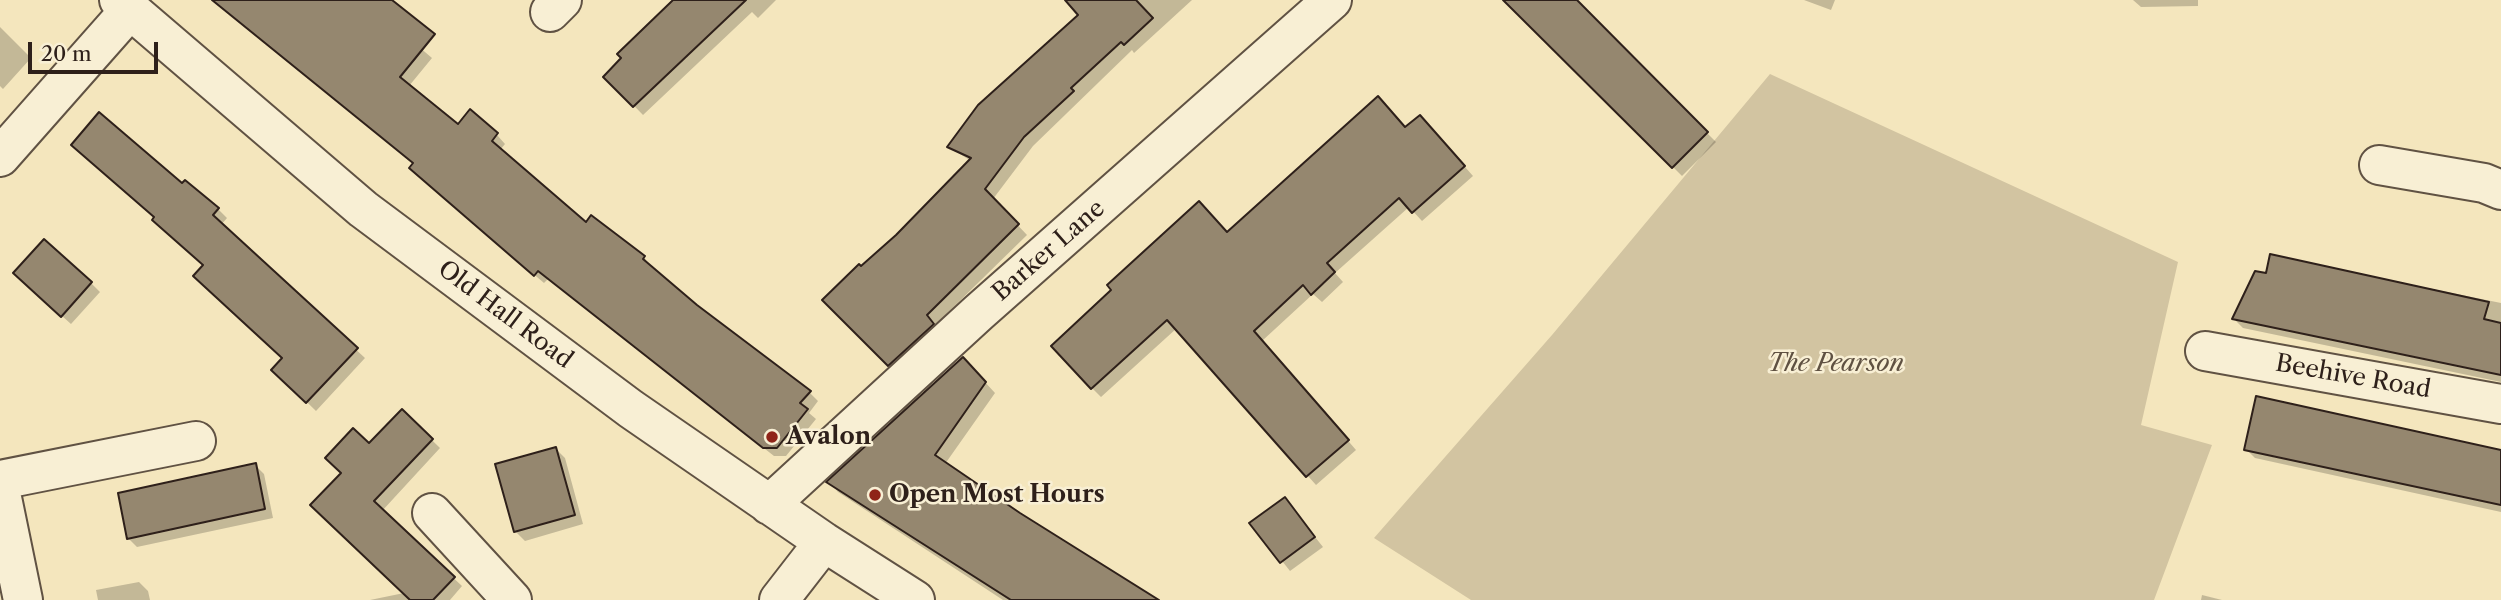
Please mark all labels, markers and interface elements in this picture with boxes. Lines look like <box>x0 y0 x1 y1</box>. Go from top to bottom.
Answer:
scale bar <box>32 28 161 72</box>
text: 20 m <box>41 41 92 66</box>
street label: Barker Lane <box>987 194 1111 308</box>
street label: Old Hall Road <box>432 255 578 375</box>
street label: Beehive Road <box>2273 349 2433 405</box>
park label: The Pearson <box>1768 350 1904 378</box>
place label: Avalon <box>786 423 871 451</box>
marker: Avalon <box>764 429 780 445</box>
place label: Open Most Hours <box>889 481 1105 509</box>
marker: Open Most Hours <box>867 487 883 503</box>

